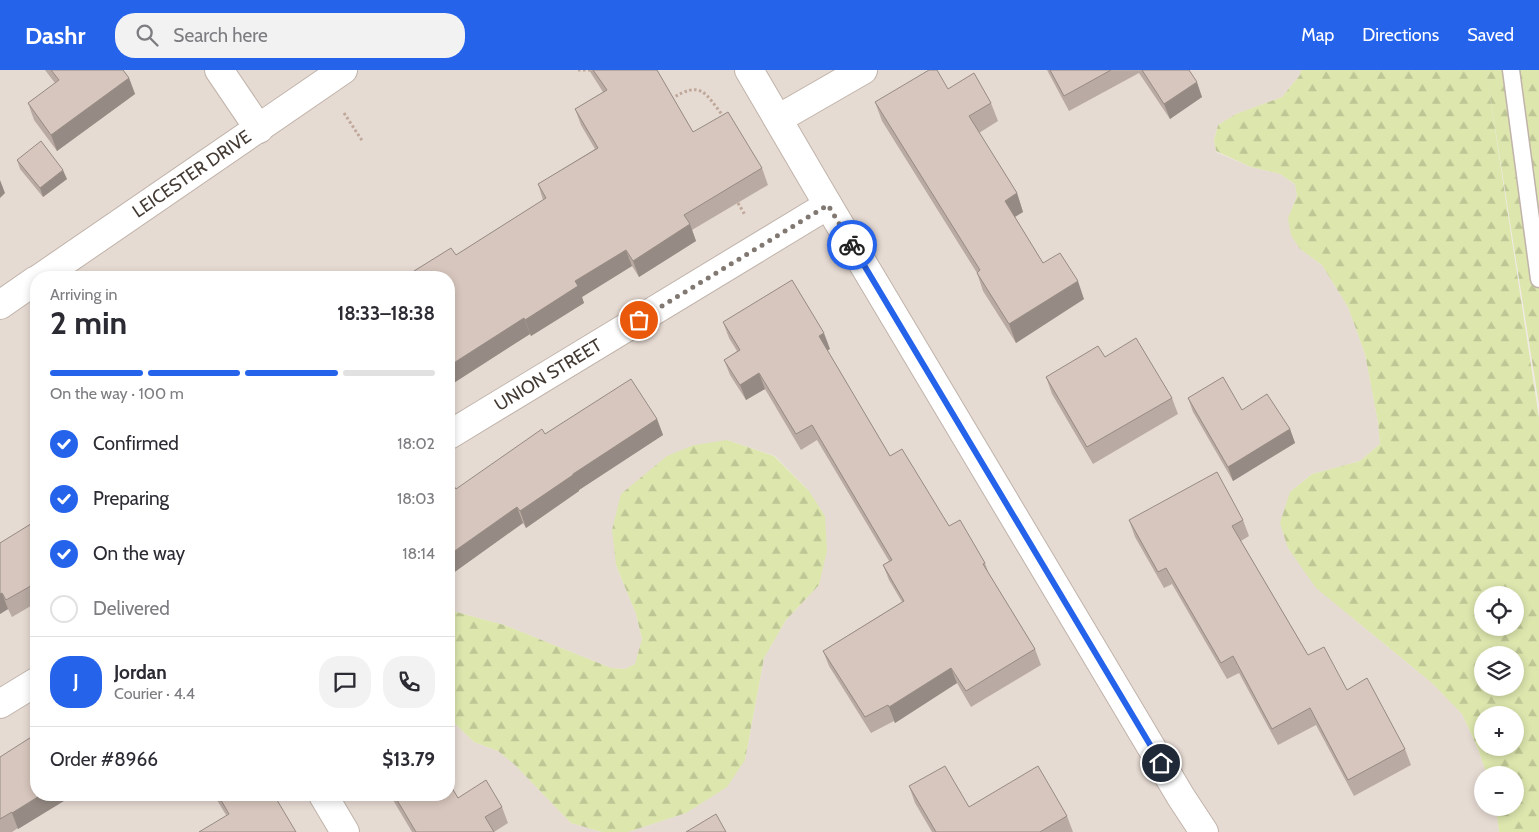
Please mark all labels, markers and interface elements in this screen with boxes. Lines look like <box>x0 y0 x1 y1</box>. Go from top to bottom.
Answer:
search box <box>115 13 465 58</box>
text: Dashr <box>25 21 85 50</box>
icon: search <box>133 21 161 49</box>
text: Search here <box>173 24 268 47</box>
text: Map <box>1301 24 1334 46</box>
text: Directions <box>1362 24 1439 46</box>
text: Saved <box>1467 24 1514 46</box>
street label: LEICESTER DRIVE <box>128 125 255 222</box>
courier <box>827 220 877 270</box>
icon: bike <box>838 231 866 259</box>
text: Arriving in <box>50 285 117 304</box>
pin <box>618 299 660 341</box>
text: 18:33–18:38 <box>337 302 435 325</box>
text: 2 min <box>50 303 127 342</box>
icon: bag <box>625 306 653 334</box>
street label: UNION STREET <box>491 334 606 416</box>
text: On the way · 100 m <box>50 384 184 403</box>
icon: check <box>50 430 78 458</box>
text: Confirmed <box>93 432 179 455</box>
text: 18:02 <box>397 434 435 453</box>
icon: check <box>50 485 78 513</box>
text: Preparing <box>93 487 169 510</box>
text: 18:03 <box>397 489 435 508</box>
icon: check <box>50 540 78 568</box>
text: On the way <box>93 542 185 565</box>
text: 18:14 <box>402 544 435 563</box>
map controls <box>1474 586 1524 816</box>
button: locate <box>1474 586 1524 636</box>
text: Delivered <box>93 597 170 620</box>
button: layers <box>1474 646 1524 696</box>
button: chat <box>319 656 371 708</box>
button: phone <box>383 656 435 708</box>
text: Jordan <box>114 661 167 684</box>
text: J <box>73 670 79 693</box>
text: Courier · 4.4 <box>114 684 195 703</box>
button: + <box>1474 706 1524 756</box>
pin <box>1140 742 1182 784</box>
text: Order #8966 <box>50 748 158 771</box>
text: $13.79 <box>382 748 435 771</box>
icon: home <box>1147 749 1175 777</box>
button: − <box>1474 766 1524 816</box>

